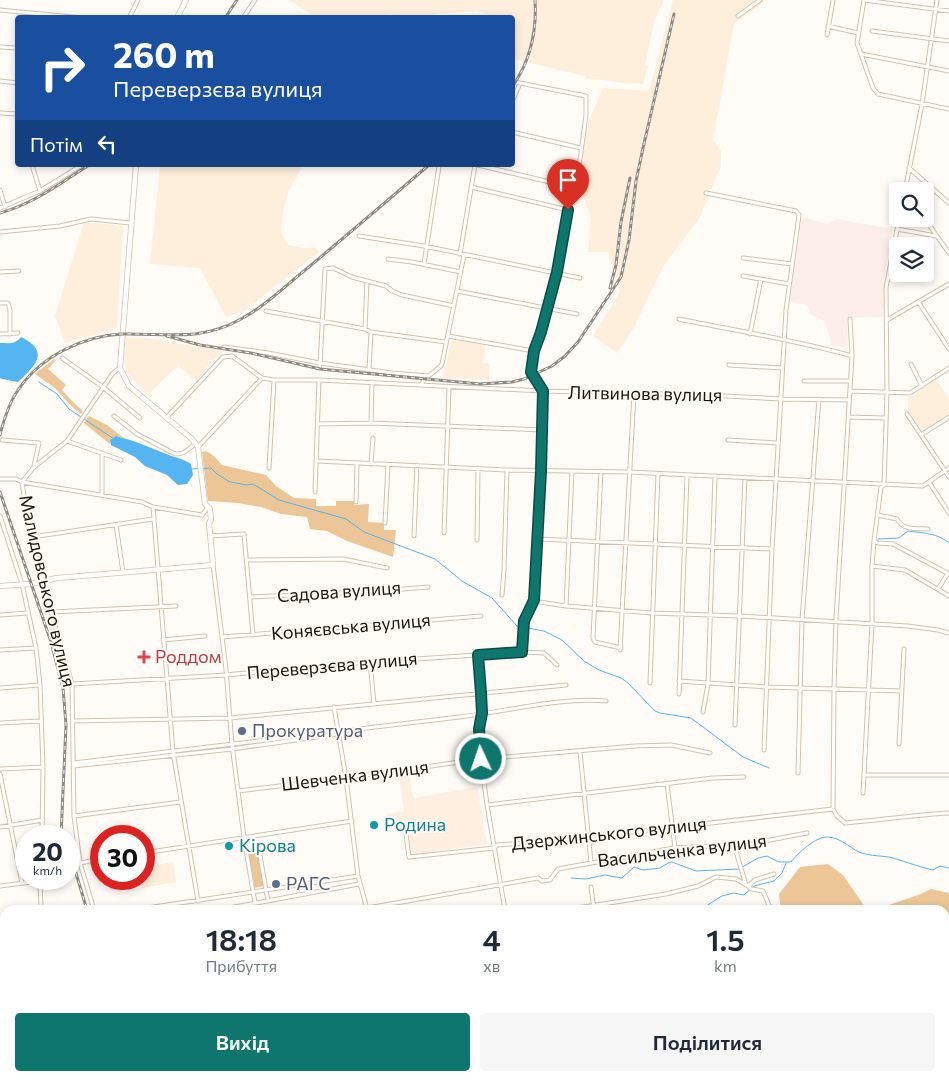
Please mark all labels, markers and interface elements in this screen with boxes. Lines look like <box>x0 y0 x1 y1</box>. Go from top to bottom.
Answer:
text: 260 m <box>113 32 215 75</box>
icon: right <box>30 35 95 100</box>
text: Переверзєва вулиця <box>113 75 323 102</box>
icon: left <box>93 130 121 158</box>
text: Потім <box>30 133 83 156</box>
pin <box>547 159 589 210</box>
icon: arrive <box>554 166 582 194</box>
map controls <box>889 182 934 282</box>
button: search <box>889 182 934 227</box>
button: layers <box>889 237 934 282</box>
street label: Литвинова вулиця <box>568 381 722 405</box>
street label: Малидовського вулиця <box>15 492 81 689</box>
street label: Садова вулиця <box>276 576 402 606</box>
street label: Коняєвська вулиця <box>270 608 432 644</box>
place label: Роддом <box>155 645 222 667</box>
street label: Переверзєва вулиця <box>246 647 418 683</box>
marker: Роддом <box>137 650 151 664</box>
place label: Прокуратура <box>252 719 363 741</box>
marker: Прокуратура <box>236 725 248 737</box>
position arrow <box>454 732 506 784</box>
street label: Шевченка вулиця <box>280 755 430 795</box>
street label: Дзержинського вулиця <box>510 812 708 854</box>
place label: Родина <box>384 813 446 835</box>
marker: Родина <box>368 819 380 831</box>
speed limit sign: 30 <box>90 825 155 890</box>
street label: Васильченка вулиця <box>596 829 768 871</box>
place label: Кірова <box>239 834 296 856</box>
text: 20 <box>32 836 63 866</box>
marker: Кірова <box>223 840 235 852</box>
text: km/h <box>33 863 62 877</box>
place label: РАГС <box>286 872 331 894</box>
marker: РАГС <box>270 878 282 890</box>
text: 18:18 <box>206 920 277 957</box>
text: 4 <box>482 920 501 957</box>
text: 1.5 <box>706 920 745 957</box>
text: Прибуття <box>205 956 277 975</box>
text: хв <box>483 956 500 975</box>
text: km <box>714 956 737 975</box>
button: Вихід <box>15 1013 470 1071</box>
button: Поділитися <box>480 1013 935 1071</box>

